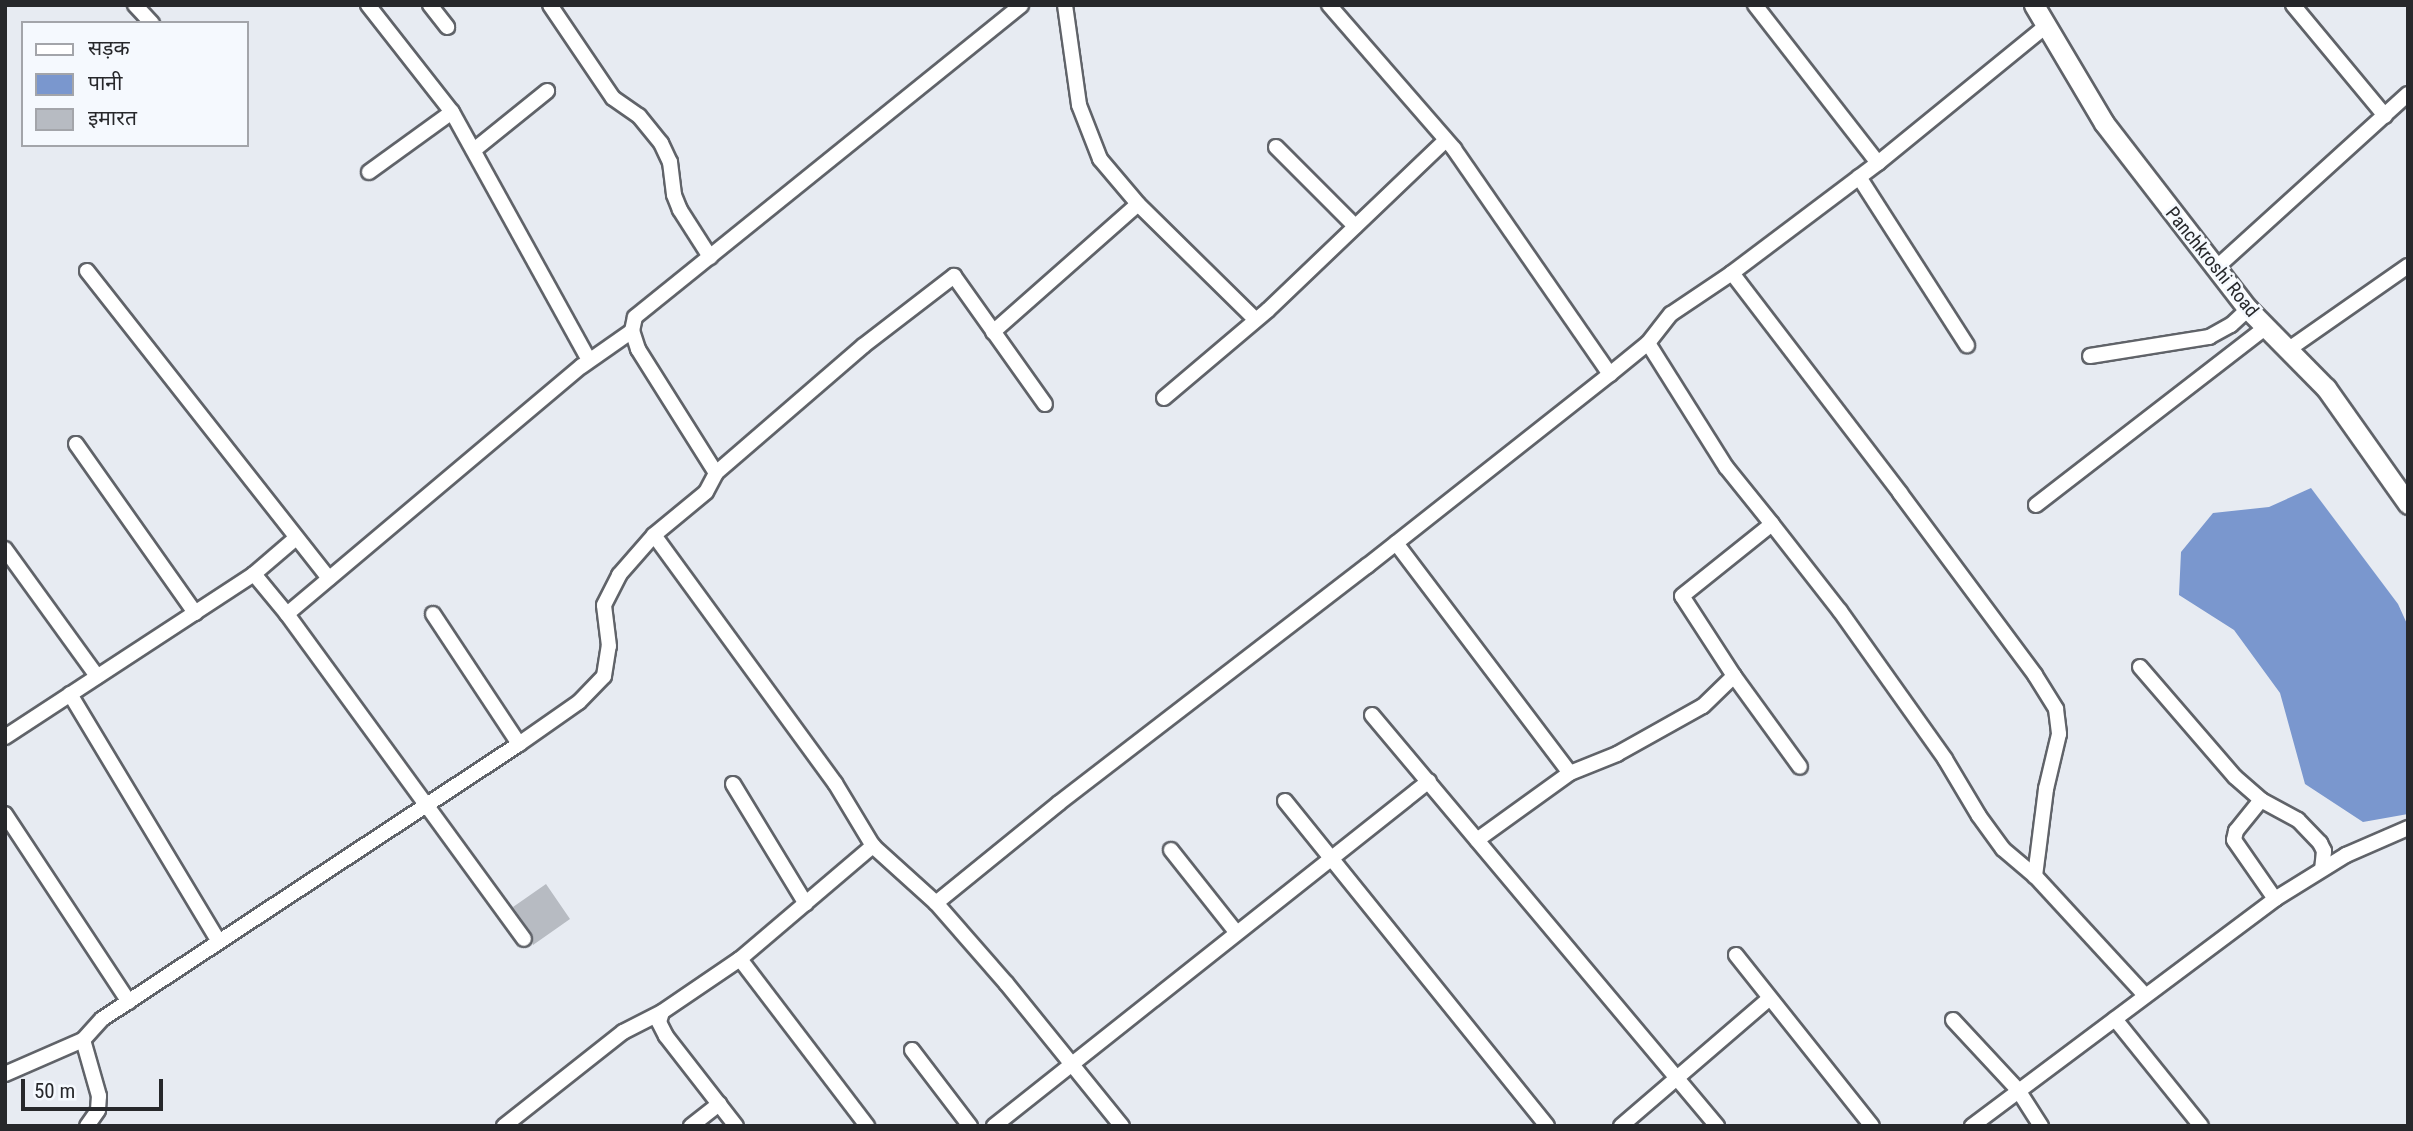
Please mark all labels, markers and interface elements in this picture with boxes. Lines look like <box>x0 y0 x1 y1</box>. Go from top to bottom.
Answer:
legend <box>21 21 248 147</box>
text: सड़क <box>88 36 130 60</box>
text: पानी <box>88 71 122 95</box>
text: इमारत <box>88 106 137 130</box>
street label: Panchkroshi Road <box>2161 202 2263 322</box>
scale bar <box>24 1064 166 1108</box>
text: 50 m <box>34 1079 75 1103</box>

